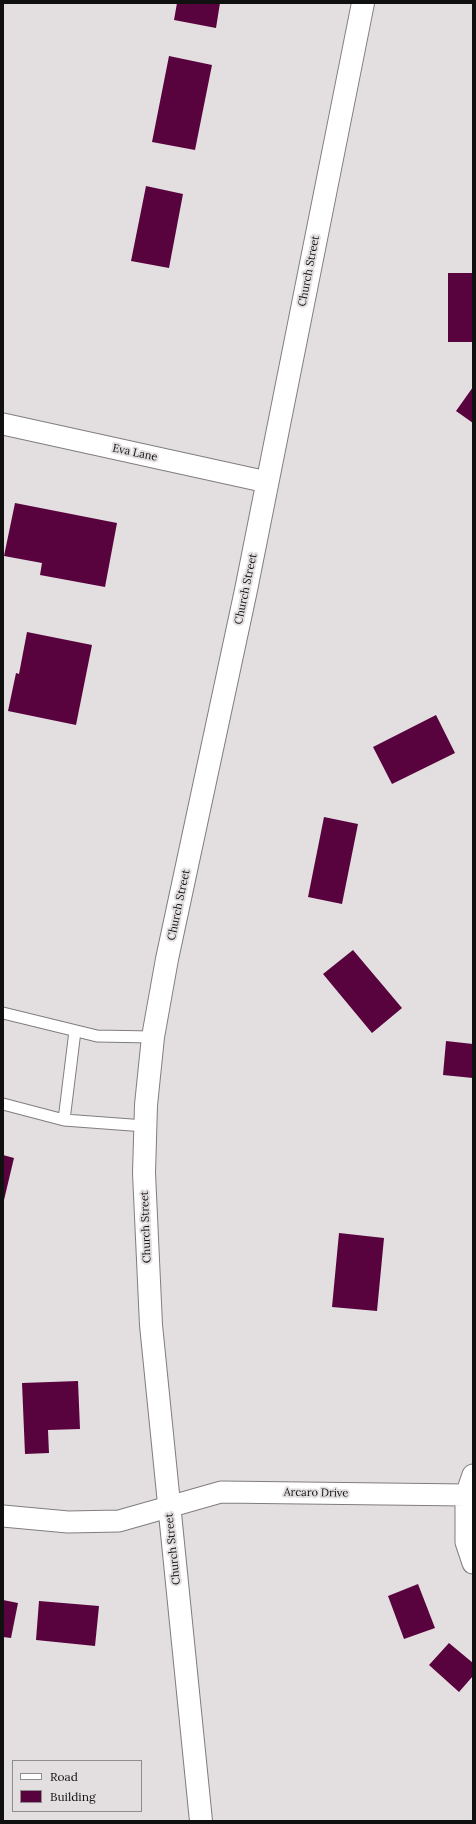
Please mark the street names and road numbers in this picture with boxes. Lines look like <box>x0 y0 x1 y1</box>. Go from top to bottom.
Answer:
street label: Church Street <box>296 234 322 308</box>
street label: Eva Lane <box>111 442 159 464</box>
street label: Church Street <box>232 552 260 626</box>
street label: Church Street <box>165 868 193 942</box>
street label: Church Street <box>138 1191 154 1263</box>
street label: Arcaro Drive <box>284 1486 348 1500</box>
street label: Church Street <box>163 1512 183 1586</box>

